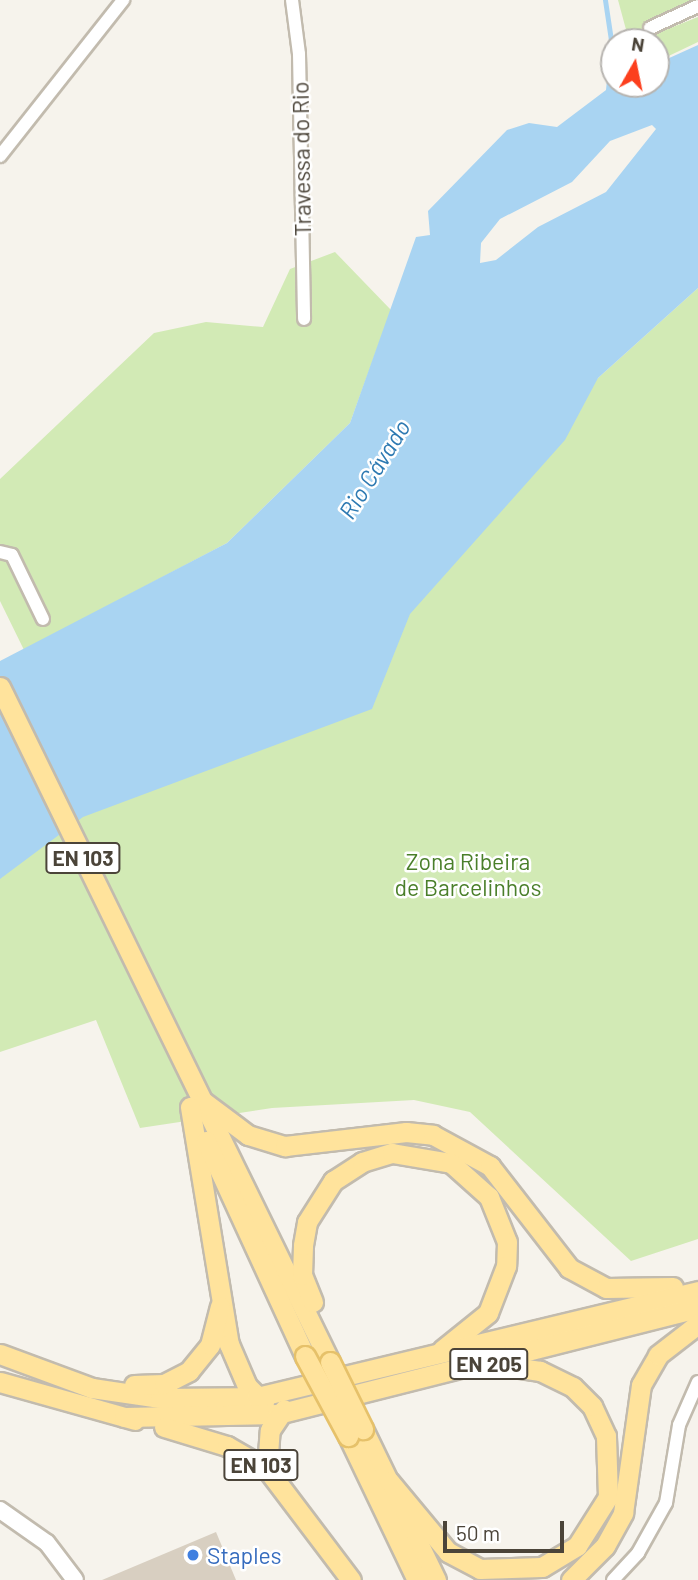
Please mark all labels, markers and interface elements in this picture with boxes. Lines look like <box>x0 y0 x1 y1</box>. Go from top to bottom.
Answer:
north arrow <box>600 28 670 98</box>
text: N <box>630 31 646 56</box>
street label: Travessa do Rio <box>286 81 316 237</box>
water label: Rio Cávado <box>332 414 416 524</box>
road number: EN 103 <box>44 840 122 876</box>
park label: Zona Ribeira de Barcelinhos <box>394 847 542 901</box>
road number: EN 205 <box>449 1346 529 1382</box>
road number: EN 103 <box>222 1448 300 1482</box>
scale bar <box>446 1506 567 1550</box>
text: 50 m <box>456 1520 500 1545</box>
place label: Staples <box>207 1541 282 1569</box>
marker: Staples <box>185 1547 201 1563</box>

